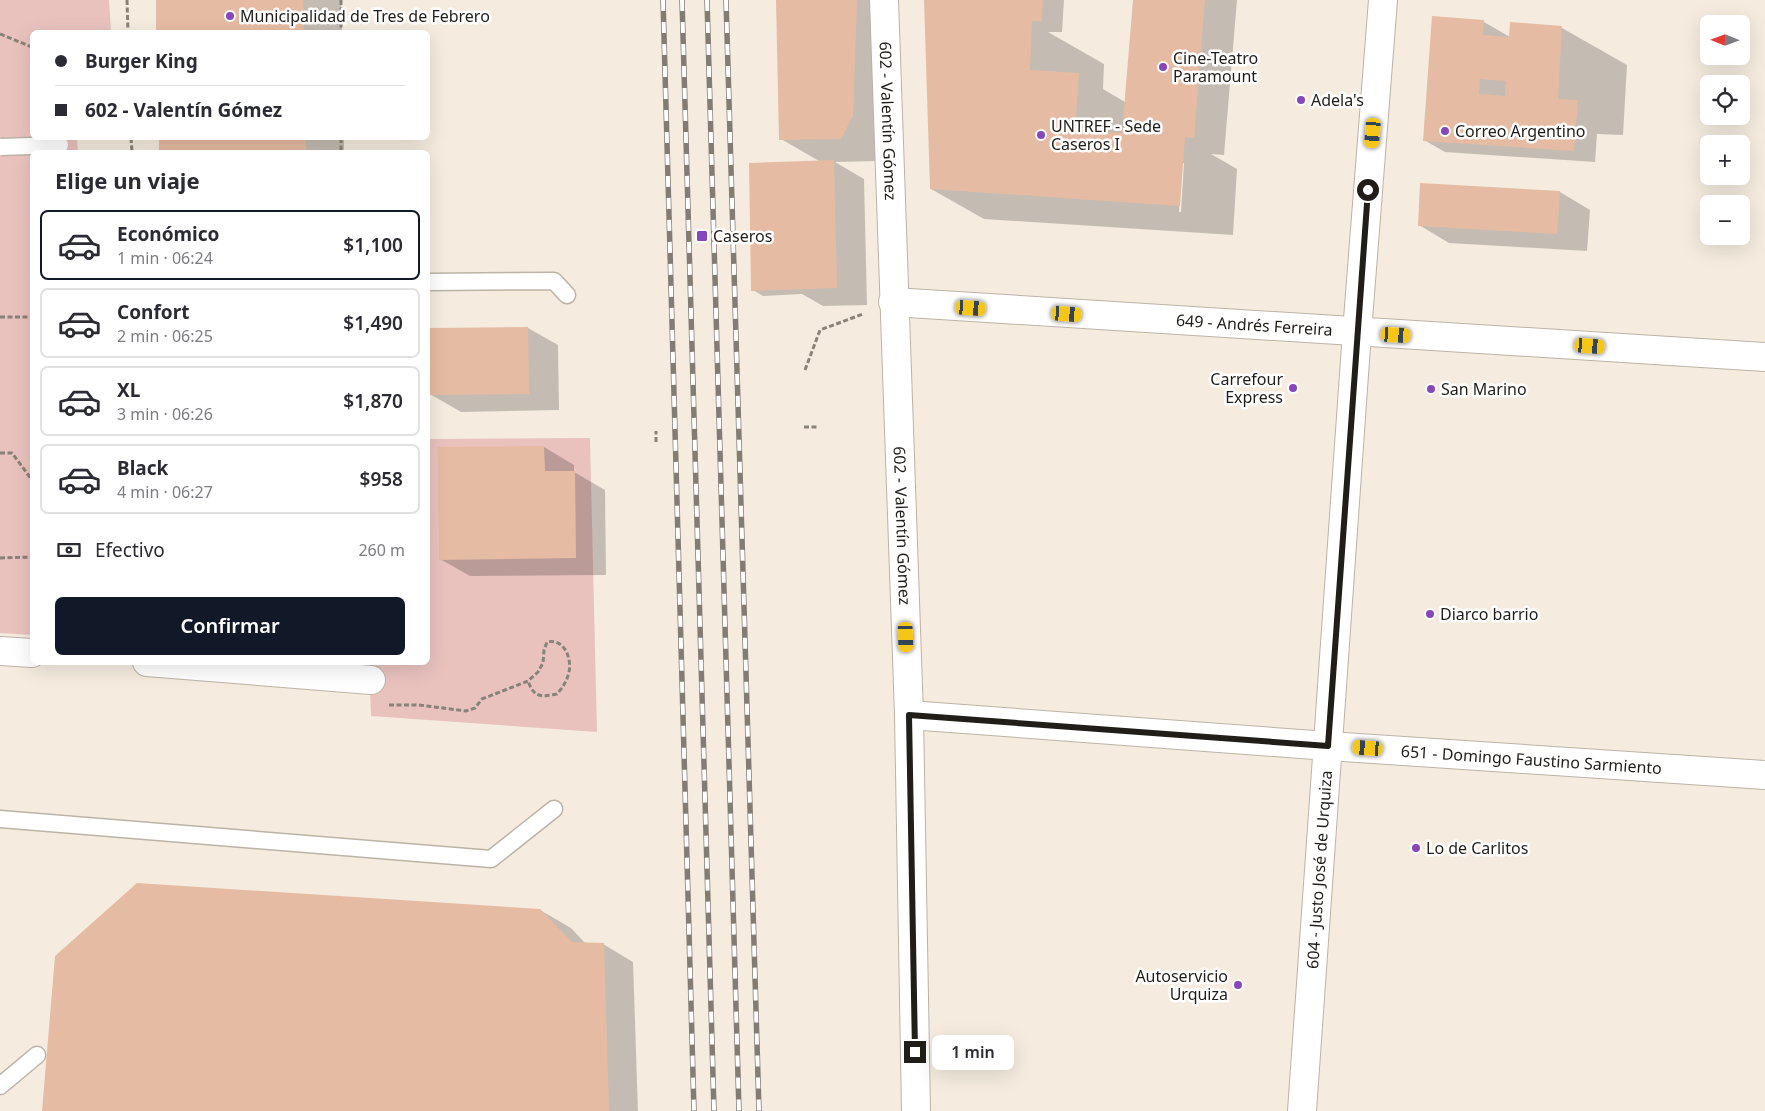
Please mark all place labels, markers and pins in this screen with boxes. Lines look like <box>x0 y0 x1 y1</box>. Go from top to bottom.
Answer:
place label: Municipalidad de Tres de Febrero <box>240 5 490 27</box>
marker: Municipalidad de Tres de Febrero <box>224 10 236 22</box>
place label: Cine-Teatro Paramount <box>1173 47 1258 87</box>
marker: Cine-Teatro Paramount <box>1157 61 1169 73</box>
place label: Adela's <box>1311 89 1364 111</box>
marker: Adela's <box>1295 94 1307 106</box>
place label: UNTREF - Sede Caseros I <box>1051 115 1161 155</box>
place label: Correo Argentino <box>1455 120 1585 142</box>
marker: Correo Argentino <box>1439 125 1451 137</box>
marker: UNTREF - Sede Caseros I <box>1035 129 1047 141</box>
place label: Caseros <box>713 225 772 247</box>
marker: Caseros <box>695 229 709 243</box>
place label: Carrefour Express <box>1210 368 1283 408</box>
place label: San Marino <box>1441 378 1527 400</box>
marker: Carrefour Express <box>1287 382 1299 394</box>
marker: San Marino <box>1425 383 1437 395</box>
place label: Diarco barrio <box>1440 603 1538 625</box>
marker: Diarco barrio <box>1424 608 1436 620</box>
place label: Lo de Carlitos <box>1426 837 1528 859</box>
marker: Lo de Carlitos <box>1410 842 1422 854</box>
place label: Autoservicio Urquiza <box>1135 965 1228 1005</box>
marker: Autoservicio Urquiza <box>1232 979 1244 991</box>

